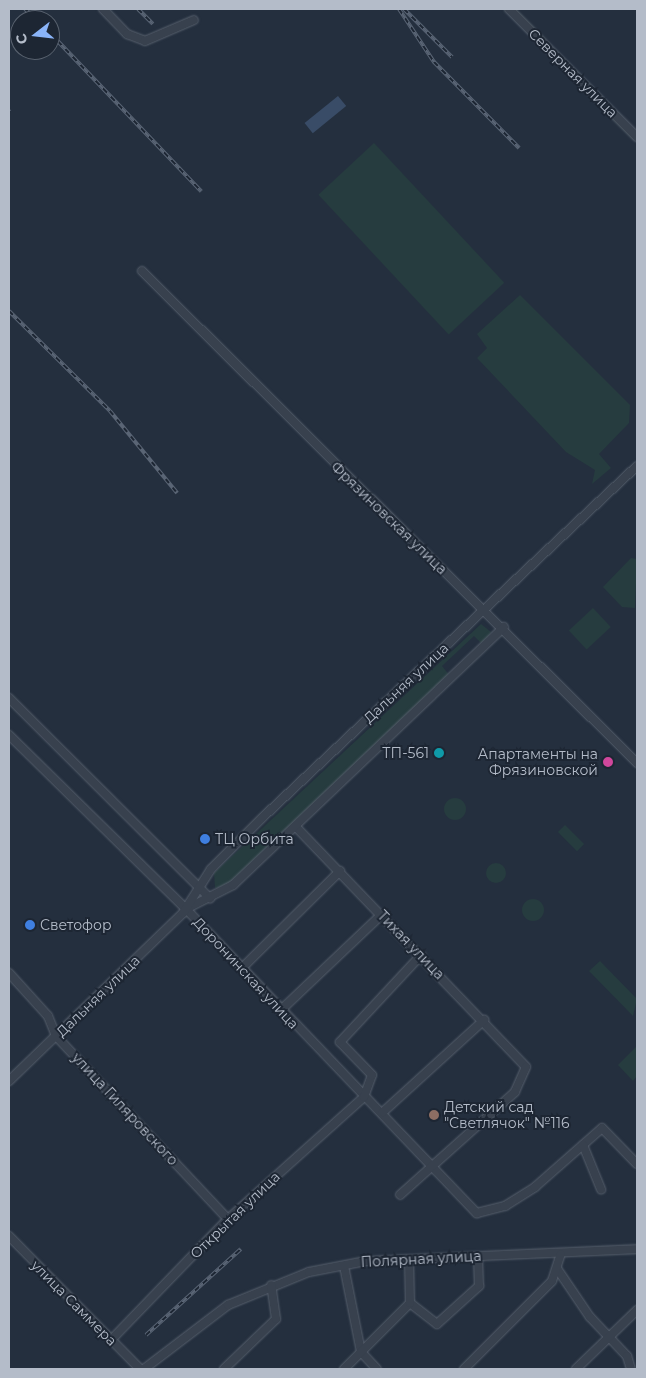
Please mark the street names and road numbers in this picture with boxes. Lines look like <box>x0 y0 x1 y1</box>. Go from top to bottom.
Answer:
street label: Северная улица <box>525 25 621 121</box>
street label: Фрязиновская улица <box>328 458 450 578</box>
street label: Дальняя улица <box>360 639 452 727</box>
street label: Тихая улица <box>374 907 448 983</box>
street label: Доронинская улица <box>190 914 302 1032</box>
street label: Дальняя улица <box>53 952 143 1040</box>
street label: улица Гиляровского <box>69 1049 181 1169</box>
street label: Открытая улица <box>187 1168 283 1262</box>
street label: Полярная улица <box>360 1247 482 1271</box>
street label: улица Саммера <box>28 1257 120 1349</box>

